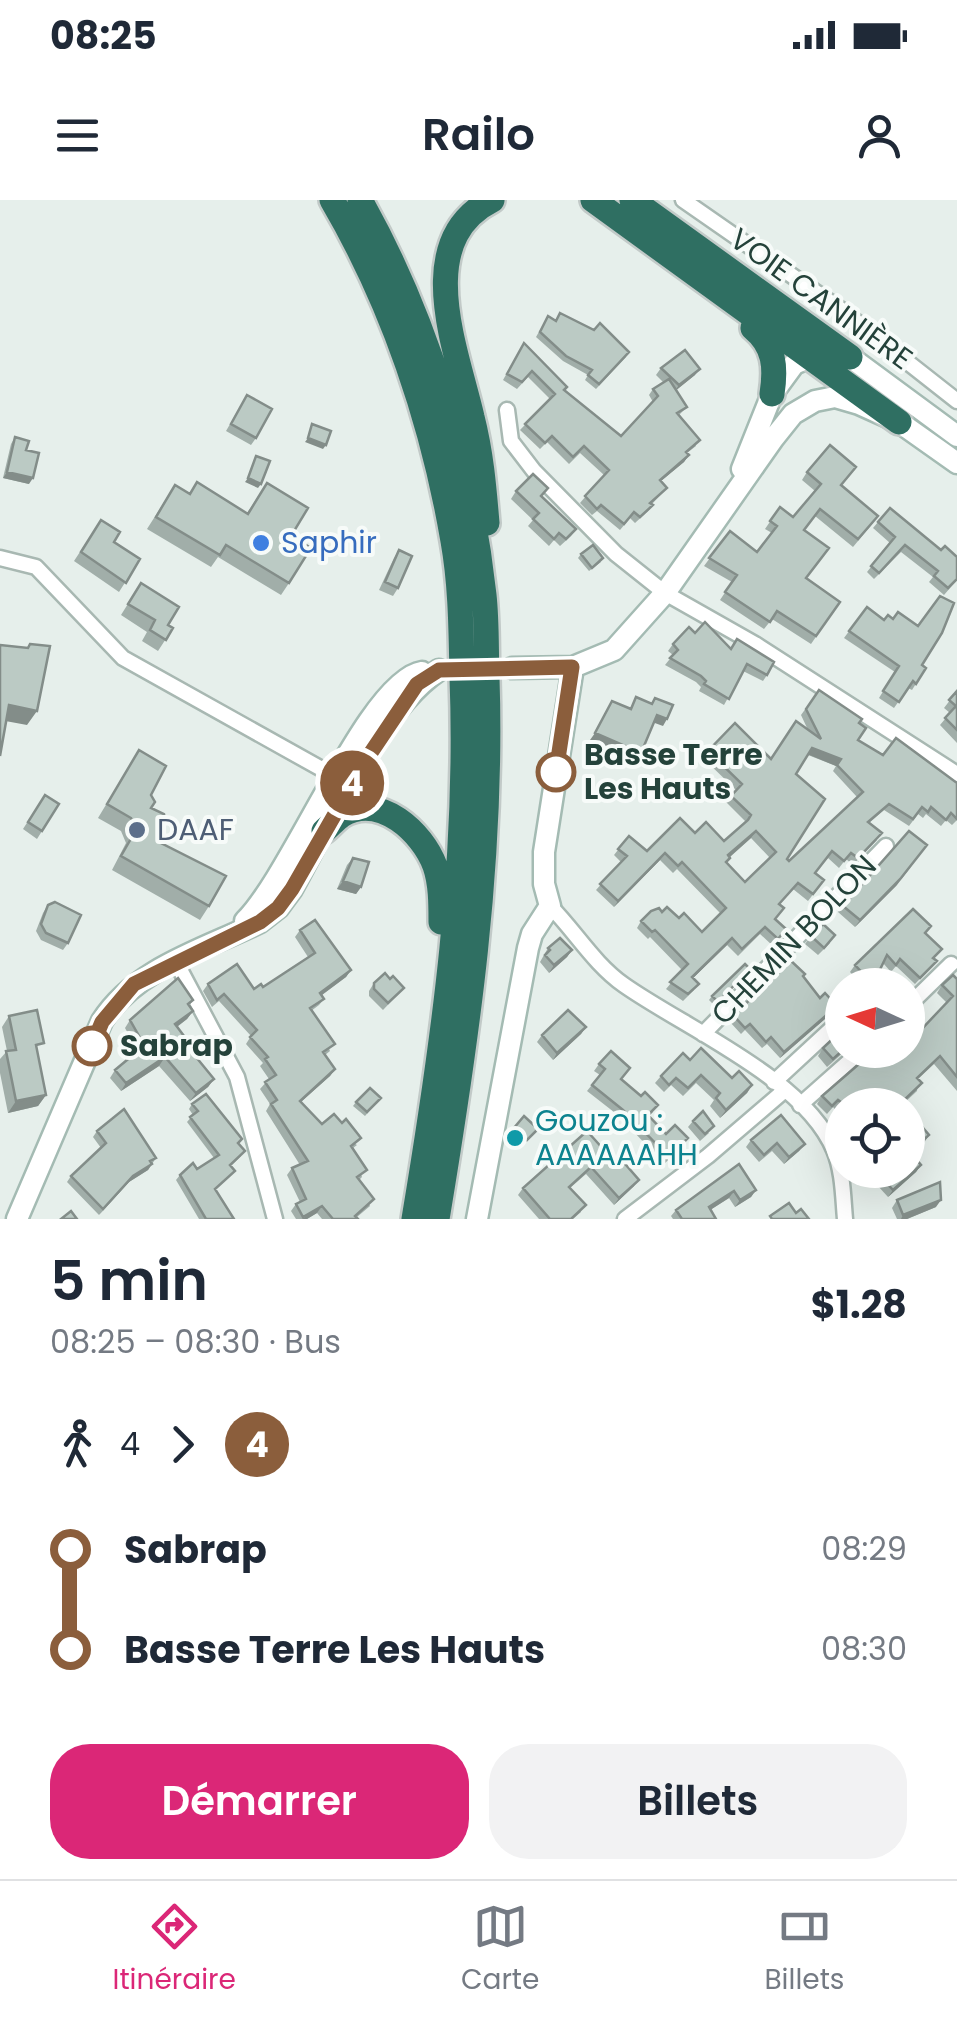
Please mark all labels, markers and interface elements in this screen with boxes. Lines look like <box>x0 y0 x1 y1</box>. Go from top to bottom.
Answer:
text: 08:25 <box>50 9 157 62</box>
text: Railo <box>422 103 535 166</box>
icon: menu <box>50 108 105 163</box>
icon: person <box>852 108 907 163</box>
street label: VOIE CANNIÈRE <box>721 218 922 380</box>
place label: Saphir <box>281 521 377 564</box>
marker: Saphir <box>250 532 272 554</box>
place label: Basse Terre Les Hauts <box>584 733 763 810</box>
line badge: 4 <box>320 750 384 816</box>
marker: Basse Terre Les Hauts <box>537 753 575 791</box>
text: 4 <box>340 759 364 808</box>
place label: DAAF <box>157 808 234 851</box>
marker: DAAF <box>126 819 148 841</box>
street label: CHEMIN BOLON <box>701 845 886 1034</box>
north arrow <box>825 968 925 1068</box>
map controls <box>825 968 925 1188</box>
place label: Sabrap <box>120 1024 233 1067</box>
marker: Sabrap <box>73 1027 111 1065</box>
button: locate <box>825 1088 925 1188</box>
place label: Gouzou : AAAAAAHH <box>535 1099 698 1176</box>
marker: Gouzou : AAAAAAHH <box>504 1127 526 1149</box>
text: 5 min <box>50 1242 208 1319</box>
text: $1.28 <box>811 1278 907 1331</box>
text: 08:25 – 08:30 · Bus <box>50 1319 341 1364</box>
icon: walk <box>50 1417 105 1472</box>
icon: forward <box>155 1417 210 1472</box>
text: 4 <box>245 1420 269 1469</box>
text: 4 <box>120 1421 140 1466</box>
text: Sabrap <box>124 1523 267 1576</box>
text: 08:29 <box>821 1526 907 1571</box>
text: Basse Terre Les Hauts <box>124 1623 545 1676</box>
text: 08:30 <box>821 1626 907 1671</box>
button: Démarrer <box>50 1744 469 1859</box>
button: Billets <box>489 1744 907 1859</box>
tab: Itinéraire <box>113 1899 236 2001</box>
tab: Carte <box>461 1899 539 2001</box>
tab: Billets <box>764 1899 844 2001</box>

